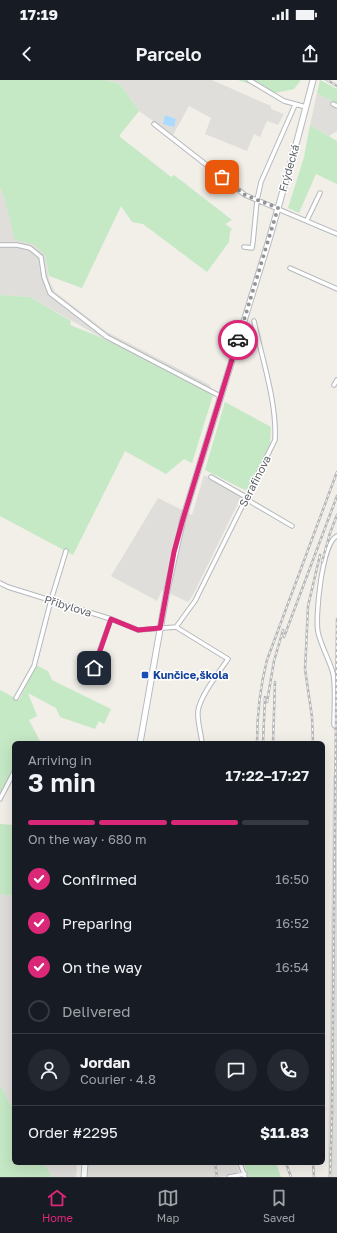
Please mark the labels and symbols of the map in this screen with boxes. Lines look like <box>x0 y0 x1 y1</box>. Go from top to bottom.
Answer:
street label: Frýdecká <box>276 143 301 193</box>
pin <box>205 160 239 194</box>
courier <box>218 320 258 360</box>
street label: Serafinova <box>236 453 273 509</box>
street label: Přibylova <box>43 592 93 619</box>
pin <box>77 651 111 685</box>
place label: Kunčice,škola <box>153 668 228 681</box>
marker: Kunčice,škola <box>140 670 150 680</box>

